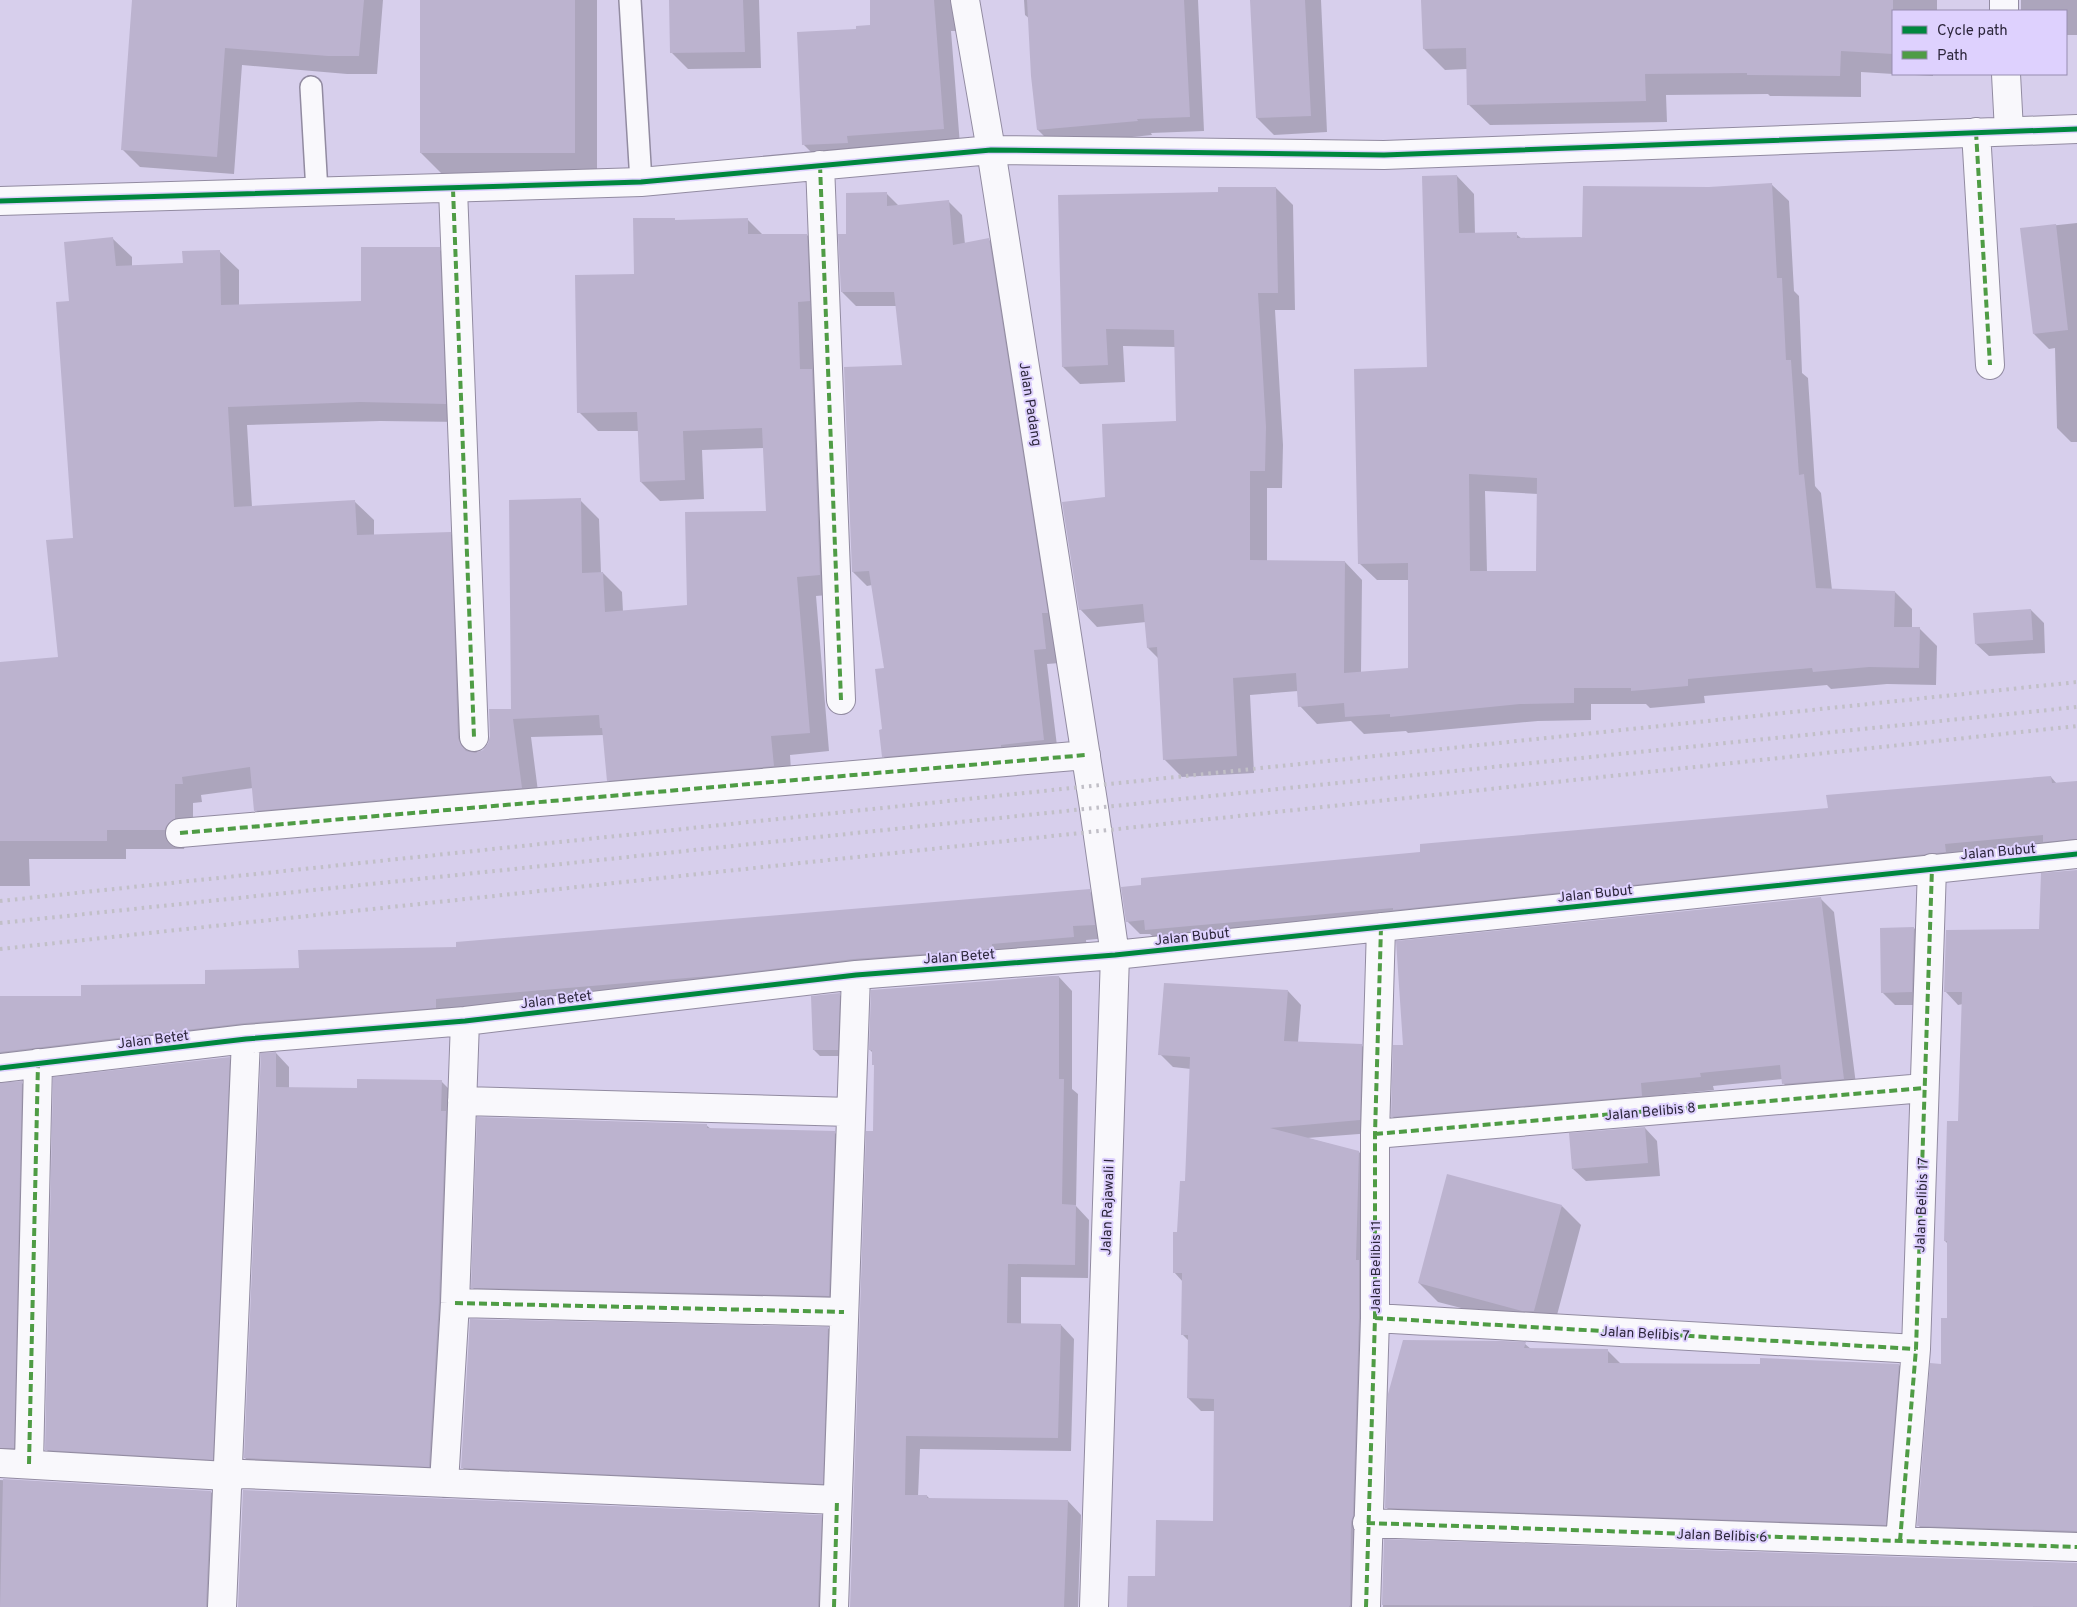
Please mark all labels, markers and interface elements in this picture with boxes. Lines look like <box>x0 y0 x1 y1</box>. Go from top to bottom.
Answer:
legend <box>1892 10 2067 75</box>
text: Cycle path <box>1937 22 2008 41</box>
text: Path <box>1937 47 1968 66</box>
street label: Jalan Padang <box>1014 361 1045 447</box>
street label: Jalan Bubut <box>1960 841 2036 864</box>
street label: Jalan Bubut <box>1557 882 1634 907</box>
street label: Jalan Bubut <box>1154 925 1231 950</box>
street label: Jalan Betet <box>923 947 996 968</box>
street label: Jalan Betet <box>519 988 593 1013</box>
street label: Jalan Betet <box>116 1028 190 1053</box>
street label: Jalan Belibis 8 <box>1604 1100 1696 1125</box>
street label: Jalan Belibis 17 <box>1912 1157 1933 1253</box>
street label: Jalan Rajawali I <box>1098 1158 1119 1256</box>
street label: Jalan Belibis 11 <box>1368 1220 1385 1314</box>
street label: Jalan Belibis 7 <box>1600 1324 1690 1345</box>
street label: Jalan Belibis 6 <box>1676 1526 1768 1547</box>

